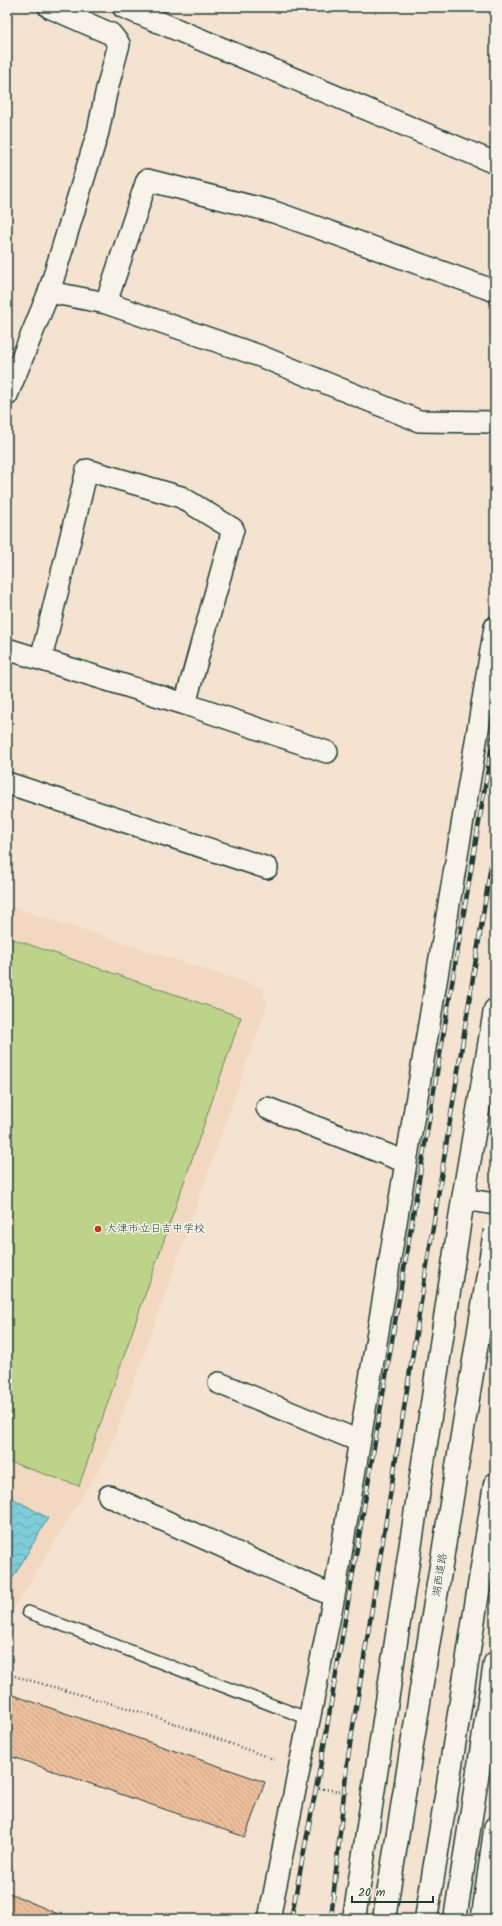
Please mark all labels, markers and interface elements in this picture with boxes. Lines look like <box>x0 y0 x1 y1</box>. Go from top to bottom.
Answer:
place label: 大津市立日吉中学校 <box>106 1220 205 1238</box>
marker: 大津市立日吉中学校 <box>93 1224 103 1234</box>
street label: 湖西道路 <box>428 1552 452 1598</box>
scale bar <box>352 1878 433 1904</box>
text: 20 m <box>358 1883 386 1902</box>

